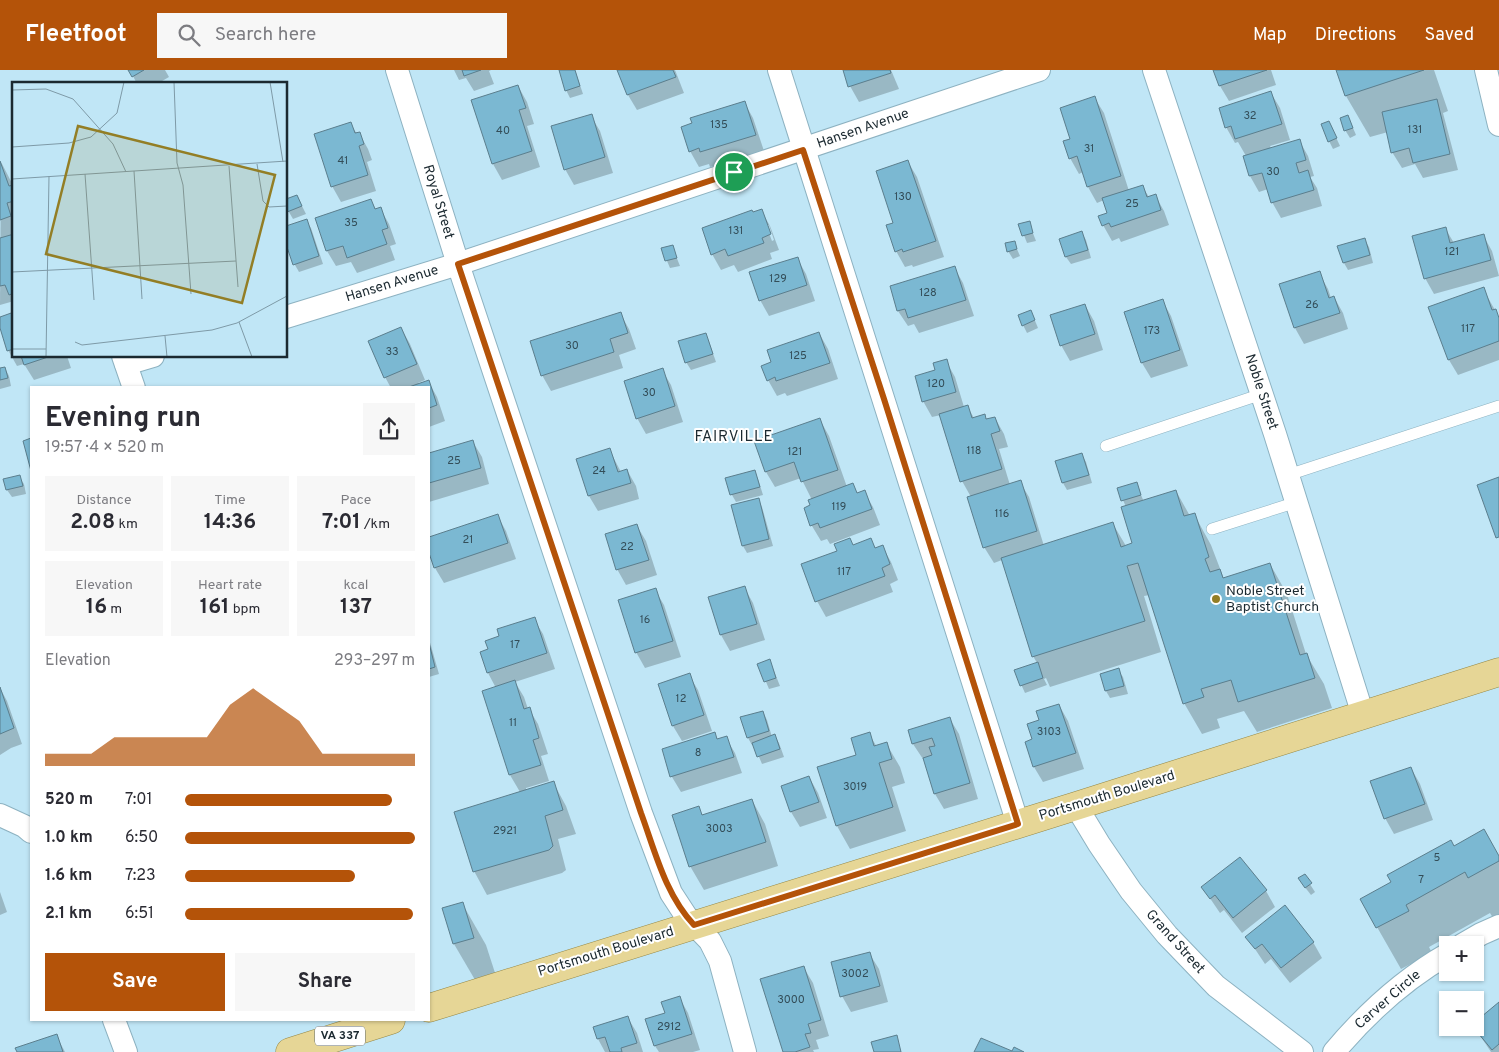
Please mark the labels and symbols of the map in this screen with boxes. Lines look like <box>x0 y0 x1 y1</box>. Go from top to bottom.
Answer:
inset map <box>12 82 288 358</box>
street label: Hansen Avenue <box>815 105 911 153</box>
house number: 32 <box>1243 109 1257 123</box>
house number: 135 <box>710 118 728 132</box>
house number: 131 <box>1408 123 1422 137</box>
house number: 40 <box>496 124 510 138</box>
house number: 31 <box>1084 142 1094 156</box>
pin <box>713 151 755 193</box>
house number: 41 <box>338 154 348 168</box>
street label: Royal Street <box>419 163 457 241</box>
house number: 30 <box>1266 165 1280 179</box>
house number: 130 <box>894 190 912 204</box>
house number: 25 <box>1125 197 1139 211</box>
house number: 35 <box>344 216 358 230</box>
house number: 131 <box>729 224 743 238</box>
house number: 121 <box>1445 245 1459 259</box>
street label: Hansen Avenue <box>343 262 441 306</box>
house number: 129 <box>769 272 787 286</box>
house number: 128 <box>919 286 937 300</box>
house number: 26 <box>1305 298 1319 312</box>
house number: 117 <box>1461 322 1475 336</box>
house number: 173 <box>1144 324 1160 338</box>
house number: 30 <box>565 339 579 353</box>
house number: 33 <box>385 345 399 359</box>
house number: 125 <box>789 349 807 363</box>
street label: Noble Street <box>1241 352 1281 432</box>
house number: 120 <box>927 377 945 391</box>
house number: 30 <box>642 386 656 400</box>
district label: FAIRVILLE <box>695 428 773 447</box>
house number: 118 <box>967 444 981 458</box>
house number: 121 <box>788 445 802 459</box>
house number: 25 <box>447 454 461 468</box>
house number: 24 <box>592 464 606 478</box>
house number: 119 <box>832 500 846 514</box>
house number: 116 <box>995 507 1009 521</box>
house number: 21 <box>463 533 473 547</box>
house number: 22 <box>620 540 634 554</box>
house number: 117 <box>837 565 851 579</box>
place label: Noble Street Baptist Church <box>1226 583 1319 616</box>
marker: Noble Street Baptist Church <box>1210 593 1222 605</box>
house number: 16 <box>640 613 650 627</box>
house number: 17 <box>510 638 520 652</box>
house number: 12 <box>676 692 686 706</box>
house number: 11 <box>509 716 517 730</box>
house number: 3103 <box>1037 725 1061 739</box>
house number: 8 <box>695 746 701 760</box>
street label: Portsmouth Boulevard <box>1037 767 1177 825</box>
house number: 3019 <box>843 780 867 794</box>
house number: 3003 <box>705 822 733 836</box>
house number: 2921 <box>493 824 517 838</box>
house number: 5 <box>1434 851 1441 865</box>
house number: 7 <box>1418 873 1424 887</box>
street label: Grand Street <box>1142 907 1208 977</box>
street label: Portsmouth Boulevard <box>536 923 676 981</box>
house number: 3002 <box>841 967 869 981</box>
street label: Carver Circle <box>1352 967 1424 1033</box>
house number: 3000 <box>777 993 805 1007</box>
house number: 2912 <box>657 1020 681 1034</box>
road number: VA 337 <box>315 1026 365 1046</box>

